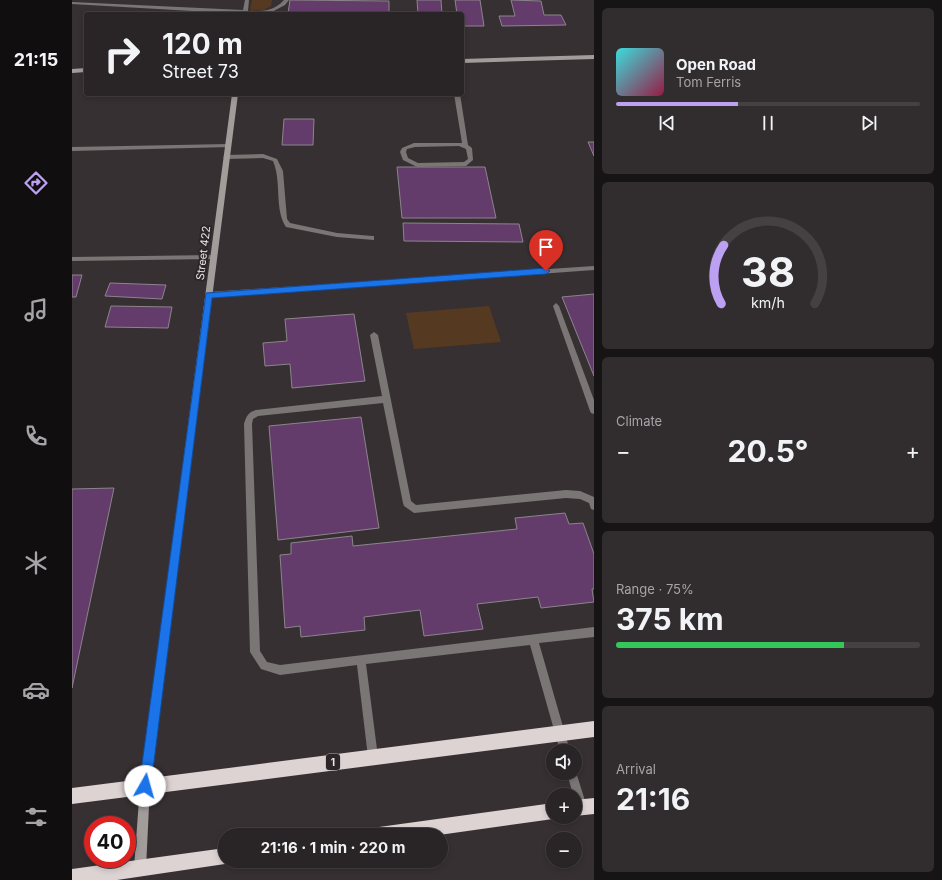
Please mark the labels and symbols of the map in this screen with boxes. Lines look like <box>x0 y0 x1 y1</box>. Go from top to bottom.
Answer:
street label: Street 422 <box>193 225 213 281</box>
pin <box>529 230 563 271</box>
road number: 1 <box>326 754 340 770</box>
position arrow <box>124 765 166 807</box>
speed limit sign: 40 <box>84 816 136 868</box>

